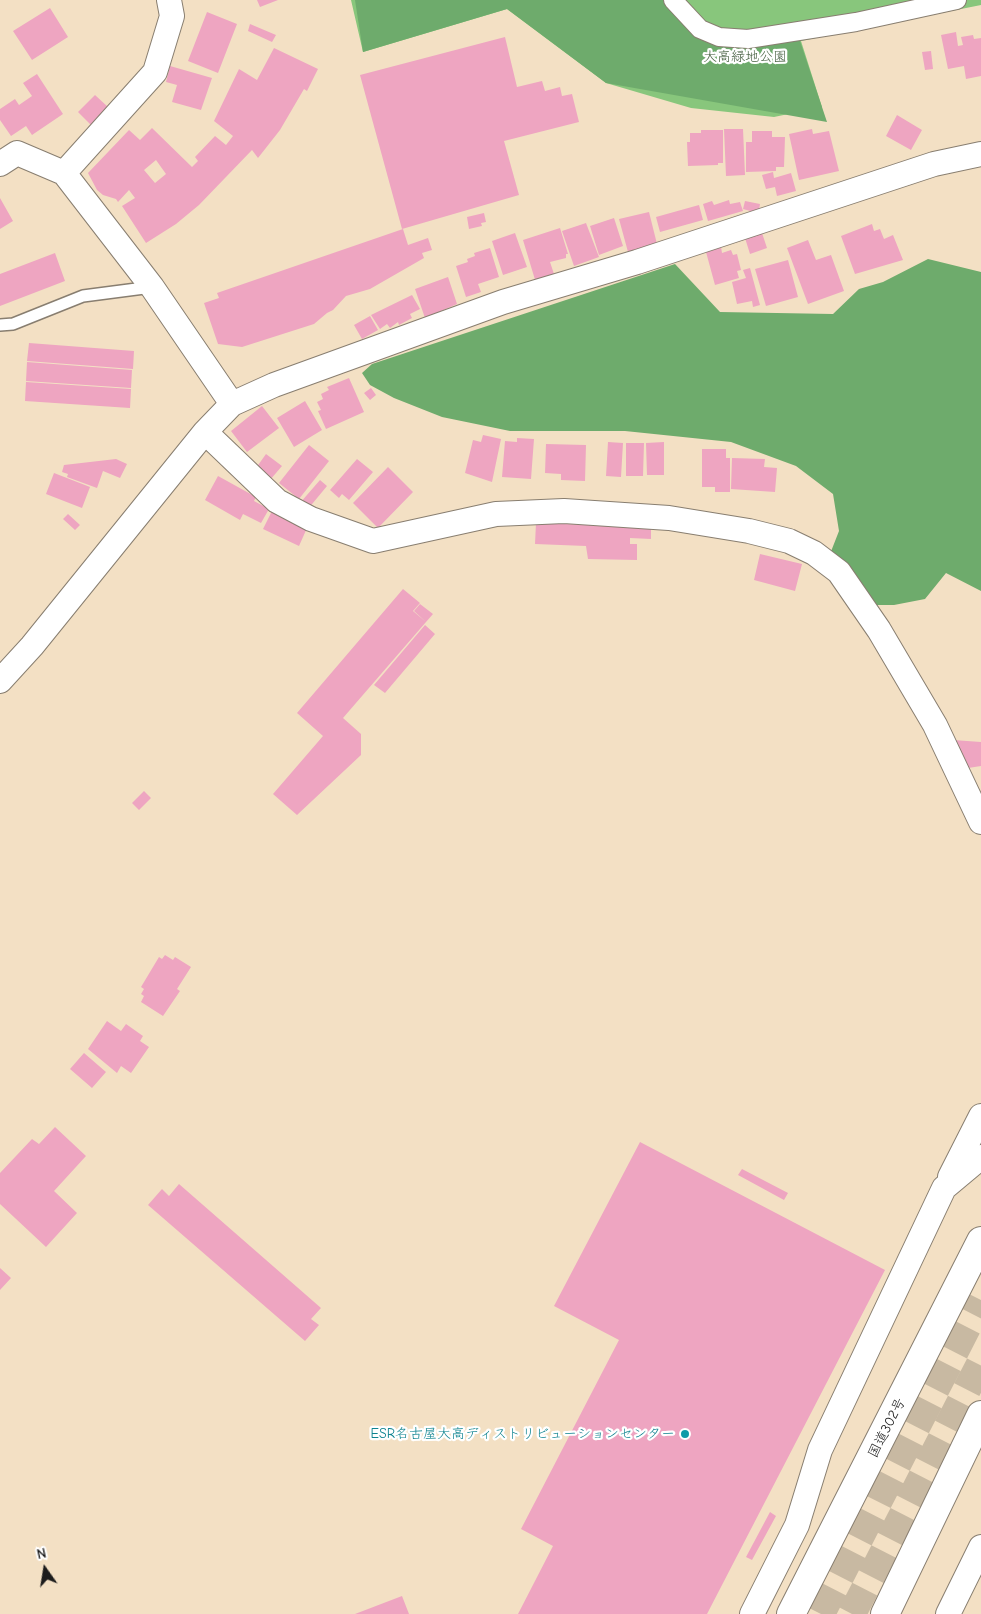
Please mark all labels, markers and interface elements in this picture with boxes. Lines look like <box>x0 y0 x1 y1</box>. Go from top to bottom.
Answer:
park label: 大高緑地公園 <box>703 49 787 65</box>
street label: 国道302号 <box>865 1395 909 1461</box>
place label: ESR名古屋大高ディストリビューションセンター <box>370 1426 675 1442</box>
marker: ESR名古屋大高ディストリビューションセンター <box>679 1428 691 1440</box>
north arrow <box>20 1544 70 1594</box>
text: N <box>35 1545 48 1563</box>

